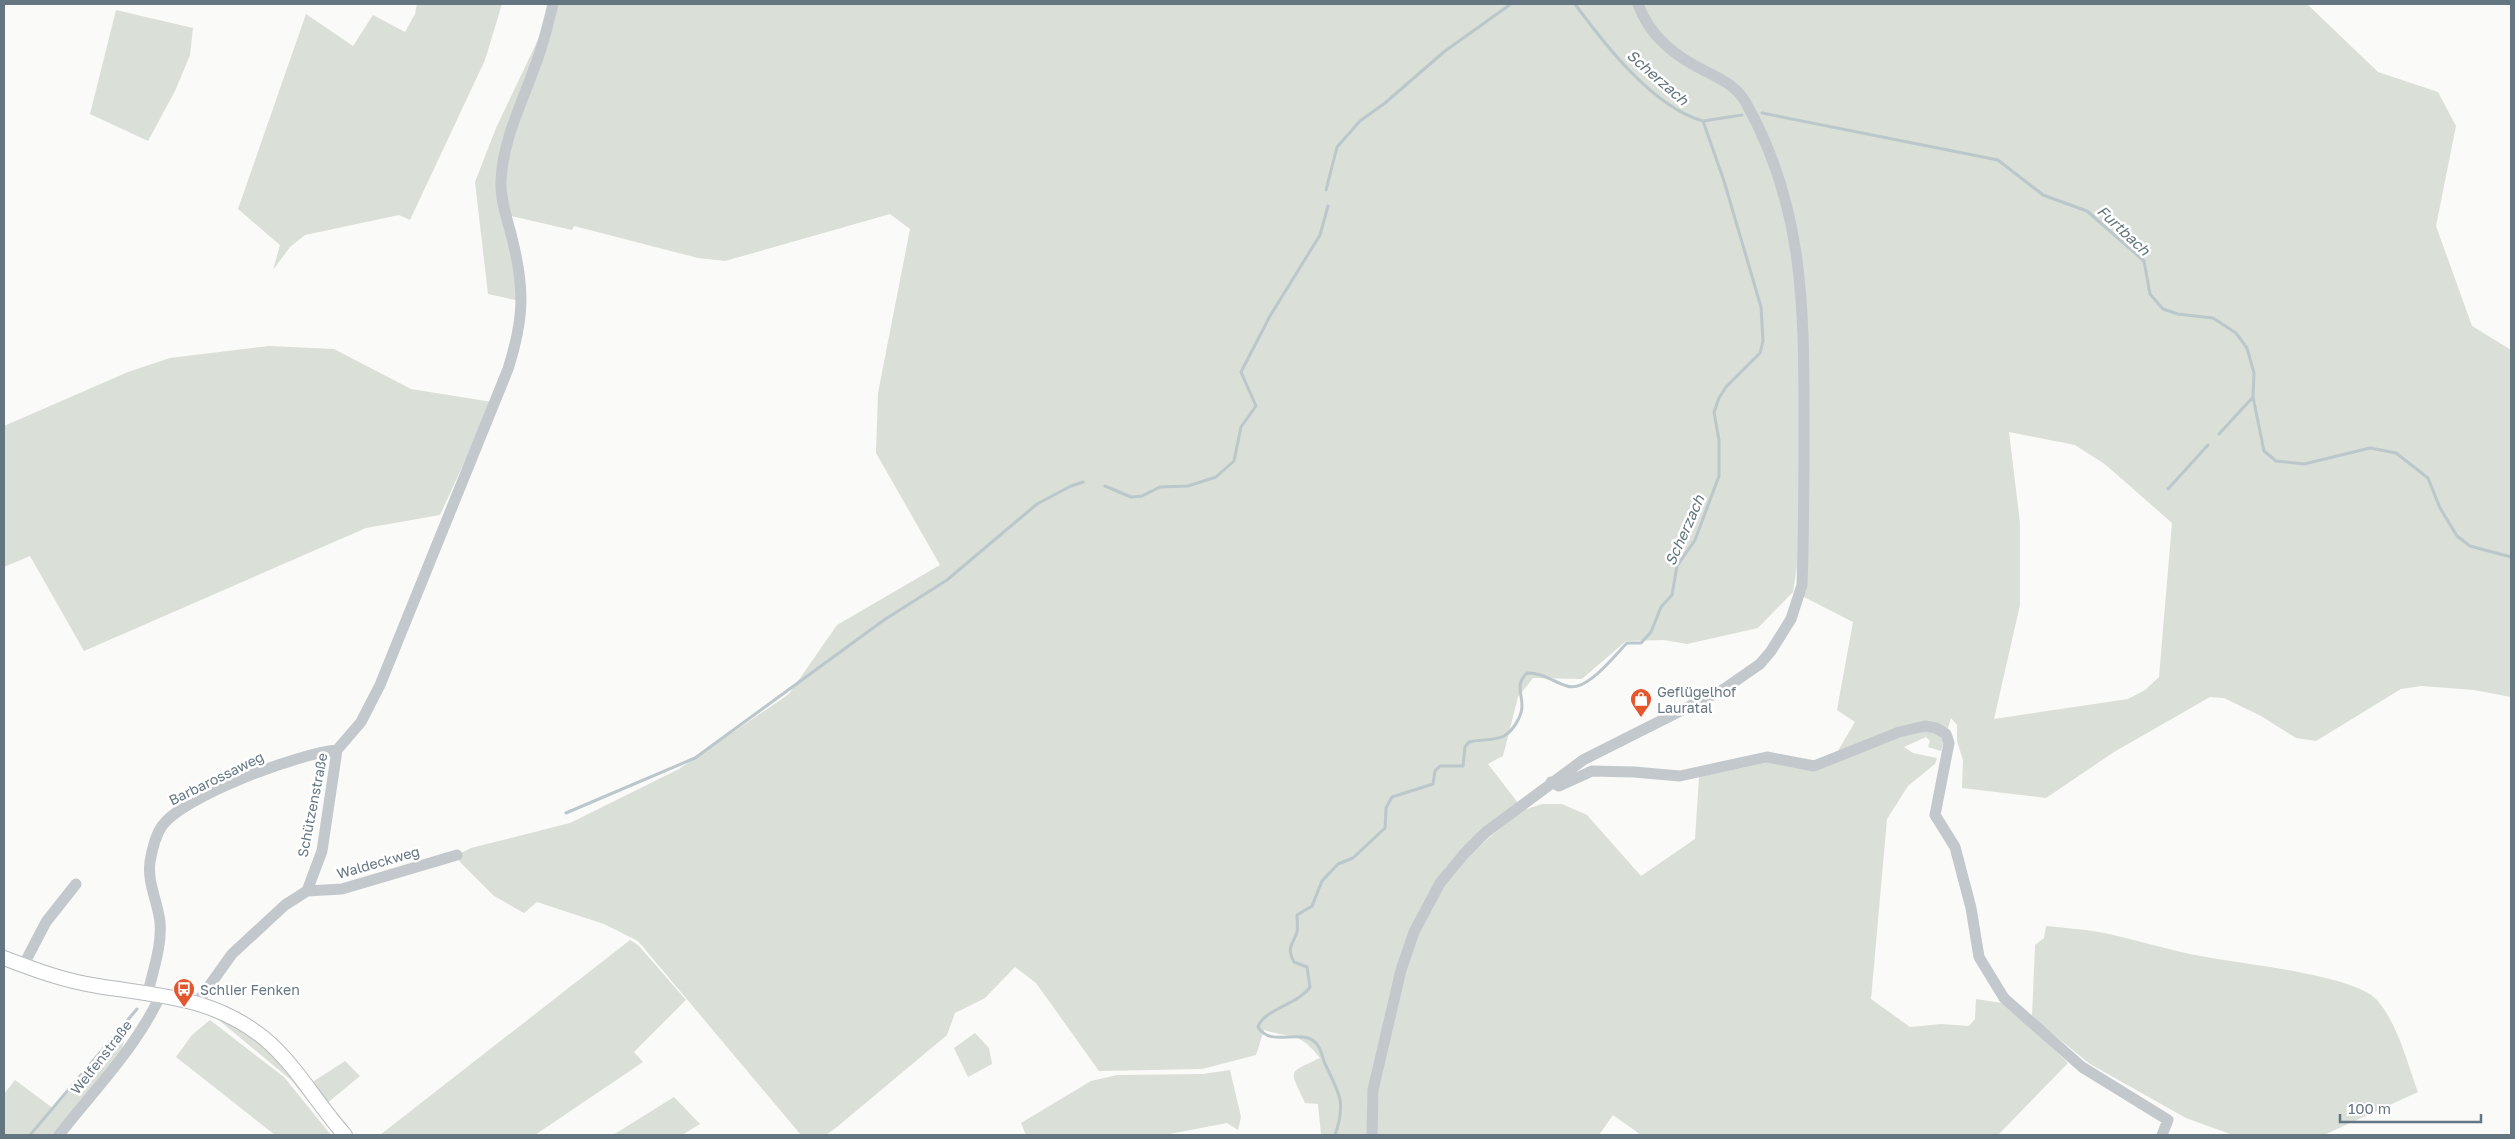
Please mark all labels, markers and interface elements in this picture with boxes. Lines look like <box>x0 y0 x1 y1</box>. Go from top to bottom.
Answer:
water label: Scherzach <box>1624 46 1693 109</box>
water label: Furtbach <box>2094 201 2155 259</box>
water label: Scherzach <box>1660 491 1708 568</box>
place label: Geflügelhof Lauratal <box>1657 683 1736 716</box>
shop icon: Geflügelhof Lauratal <box>1629 687 1653 718</box>
street label: Barbarossaweg <box>166 748 266 808</box>
street label: Schützenstraße <box>294 751 330 859</box>
street label: Waldeckweg <box>335 842 421 882</box>
bus stop icon: Schlier Fenken <box>172 977 196 1008</box>
place label: Schlier Fenken <box>200 981 300 998</box>
street label: Welfenstraße <box>67 1017 135 1097</box>
scale bar <box>2340 1092 2481 1124</box>
text: 100 m <box>2348 1099 2391 1117</box>

